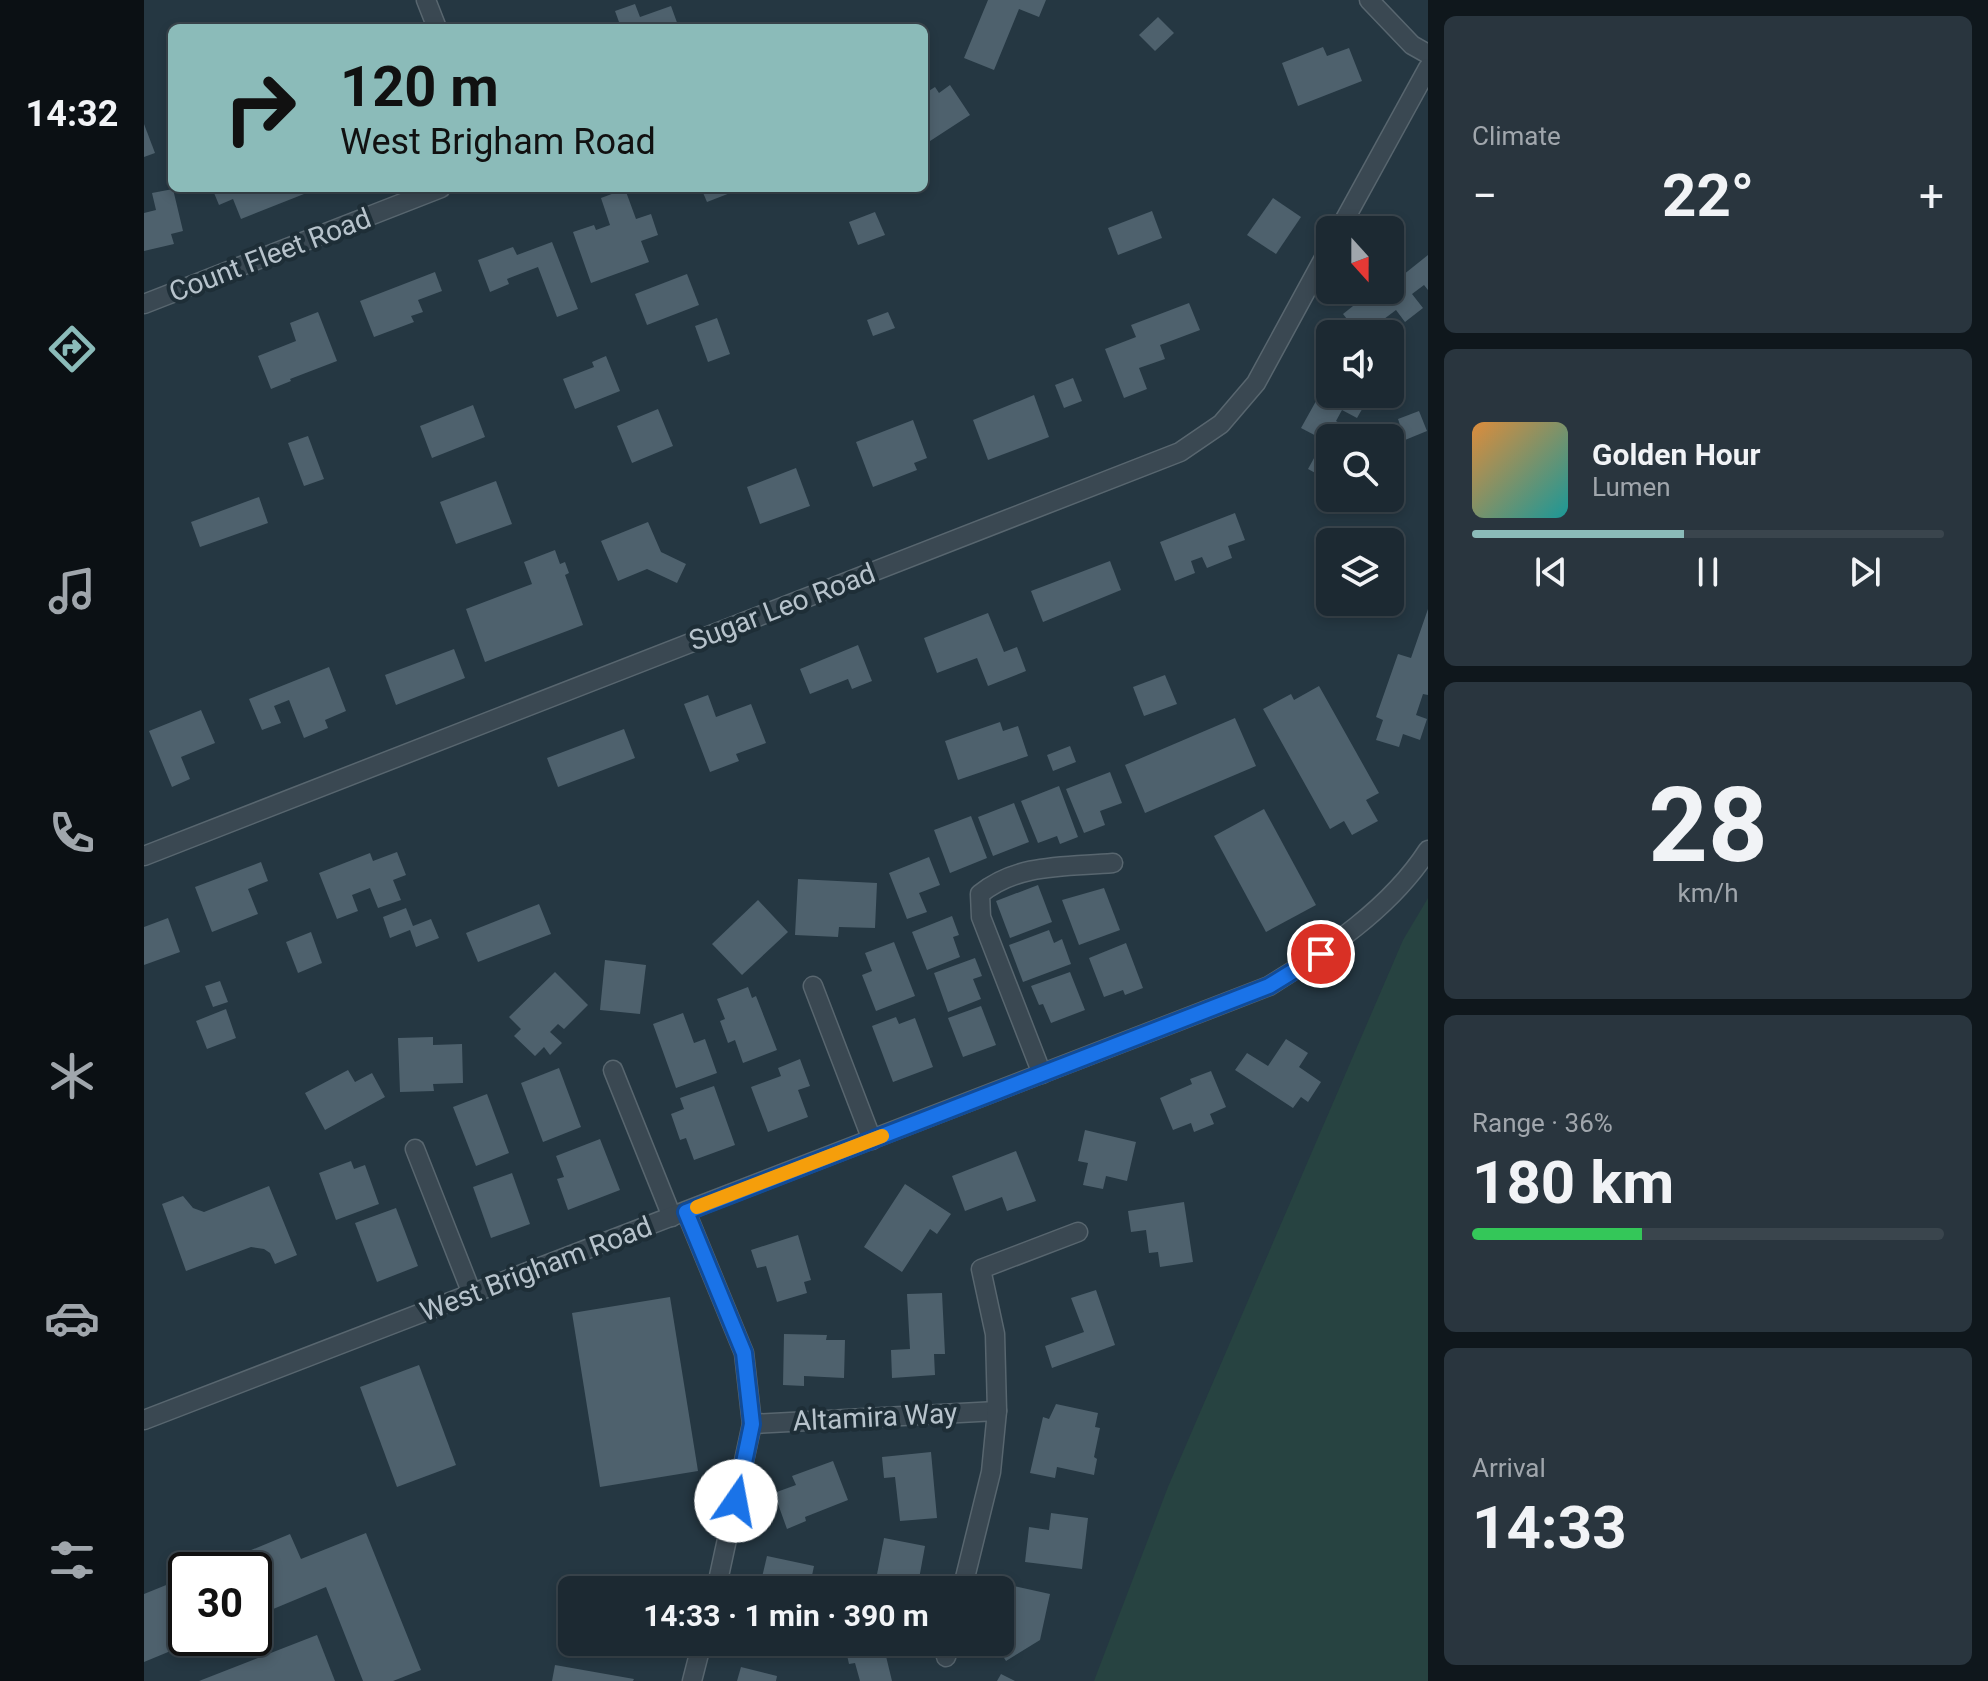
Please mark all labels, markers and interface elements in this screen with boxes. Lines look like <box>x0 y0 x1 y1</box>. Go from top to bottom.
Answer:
text: 120 m <box>340 54 499 120</box>
icon: right <box>208 56 312 160</box>
text: 14:32 <box>26 93 118 135</box>
text: West Brigham Road <box>340 121 656 163</box>
text: Climate <box>1472 121 1561 151</box>
text: 22° <box>1662 160 1754 231</box>
text: − <box>1472 170 1497 222</box>
text: + <box>1919 170 1944 222</box>
street label: Count Fleet Road <box>164 201 376 309</box>
north arrow <box>1316 216 1404 304</box>
map controls <box>1316 216 1404 616</box>
button: sound <box>1316 320 1404 408</box>
icon: directions <box>44 321 100 377</box>
button: search <box>1316 424 1404 512</box>
text: Golden Hour <box>1592 437 1761 472</box>
text: Lumen <box>1592 472 1671 502</box>
button: layers <box>1316 528 1404 616</box>
icon: previous <box>1529 550 1573 594</box>
icon: pause <box>1686 550 1730 594</box>
icon: next <box>1843 550 1887 594</box>
street label: Sugar Leo Road <box>684 556 880 658</box>
icon: music <box>44 563 100 619</box>
text: 28 <box>1648 765 1768 886</box>
icon: phone <box>44 805 100 861</box>
text: km/h <box>1677 878 1739 908</box>
pin <box>1287 920 1355 988</box>
icon: arrive <box>1299 932 1343 976</box>
icon: climate <box>44 1048 100 1104</box>
text: Range · 36% <box>1472 1108 1613 1138</box>
text: 180 km <box>1472 1147 1674 1218</box>
street label: West Brigham Road <box>415 1210 657 1328</box>
icon: car <box>44 1290 100 1346</box>
street label: Altamira Way <box>792 1396 958 1438</box>
text: Arrival <box>1472 1453 1546 1483</box>
position arrow <box>694 1459 778 1543</box>
text: 14:33 <box>1472 1492 1627 1563</box>
icon: filters <box>44 1532 100 1588</box>
speed limit sign: 30 <box>168 1552 272 1656</box>
text: 14:33 · 1 min · 390 m <box>643 1598 929 1633</box>

